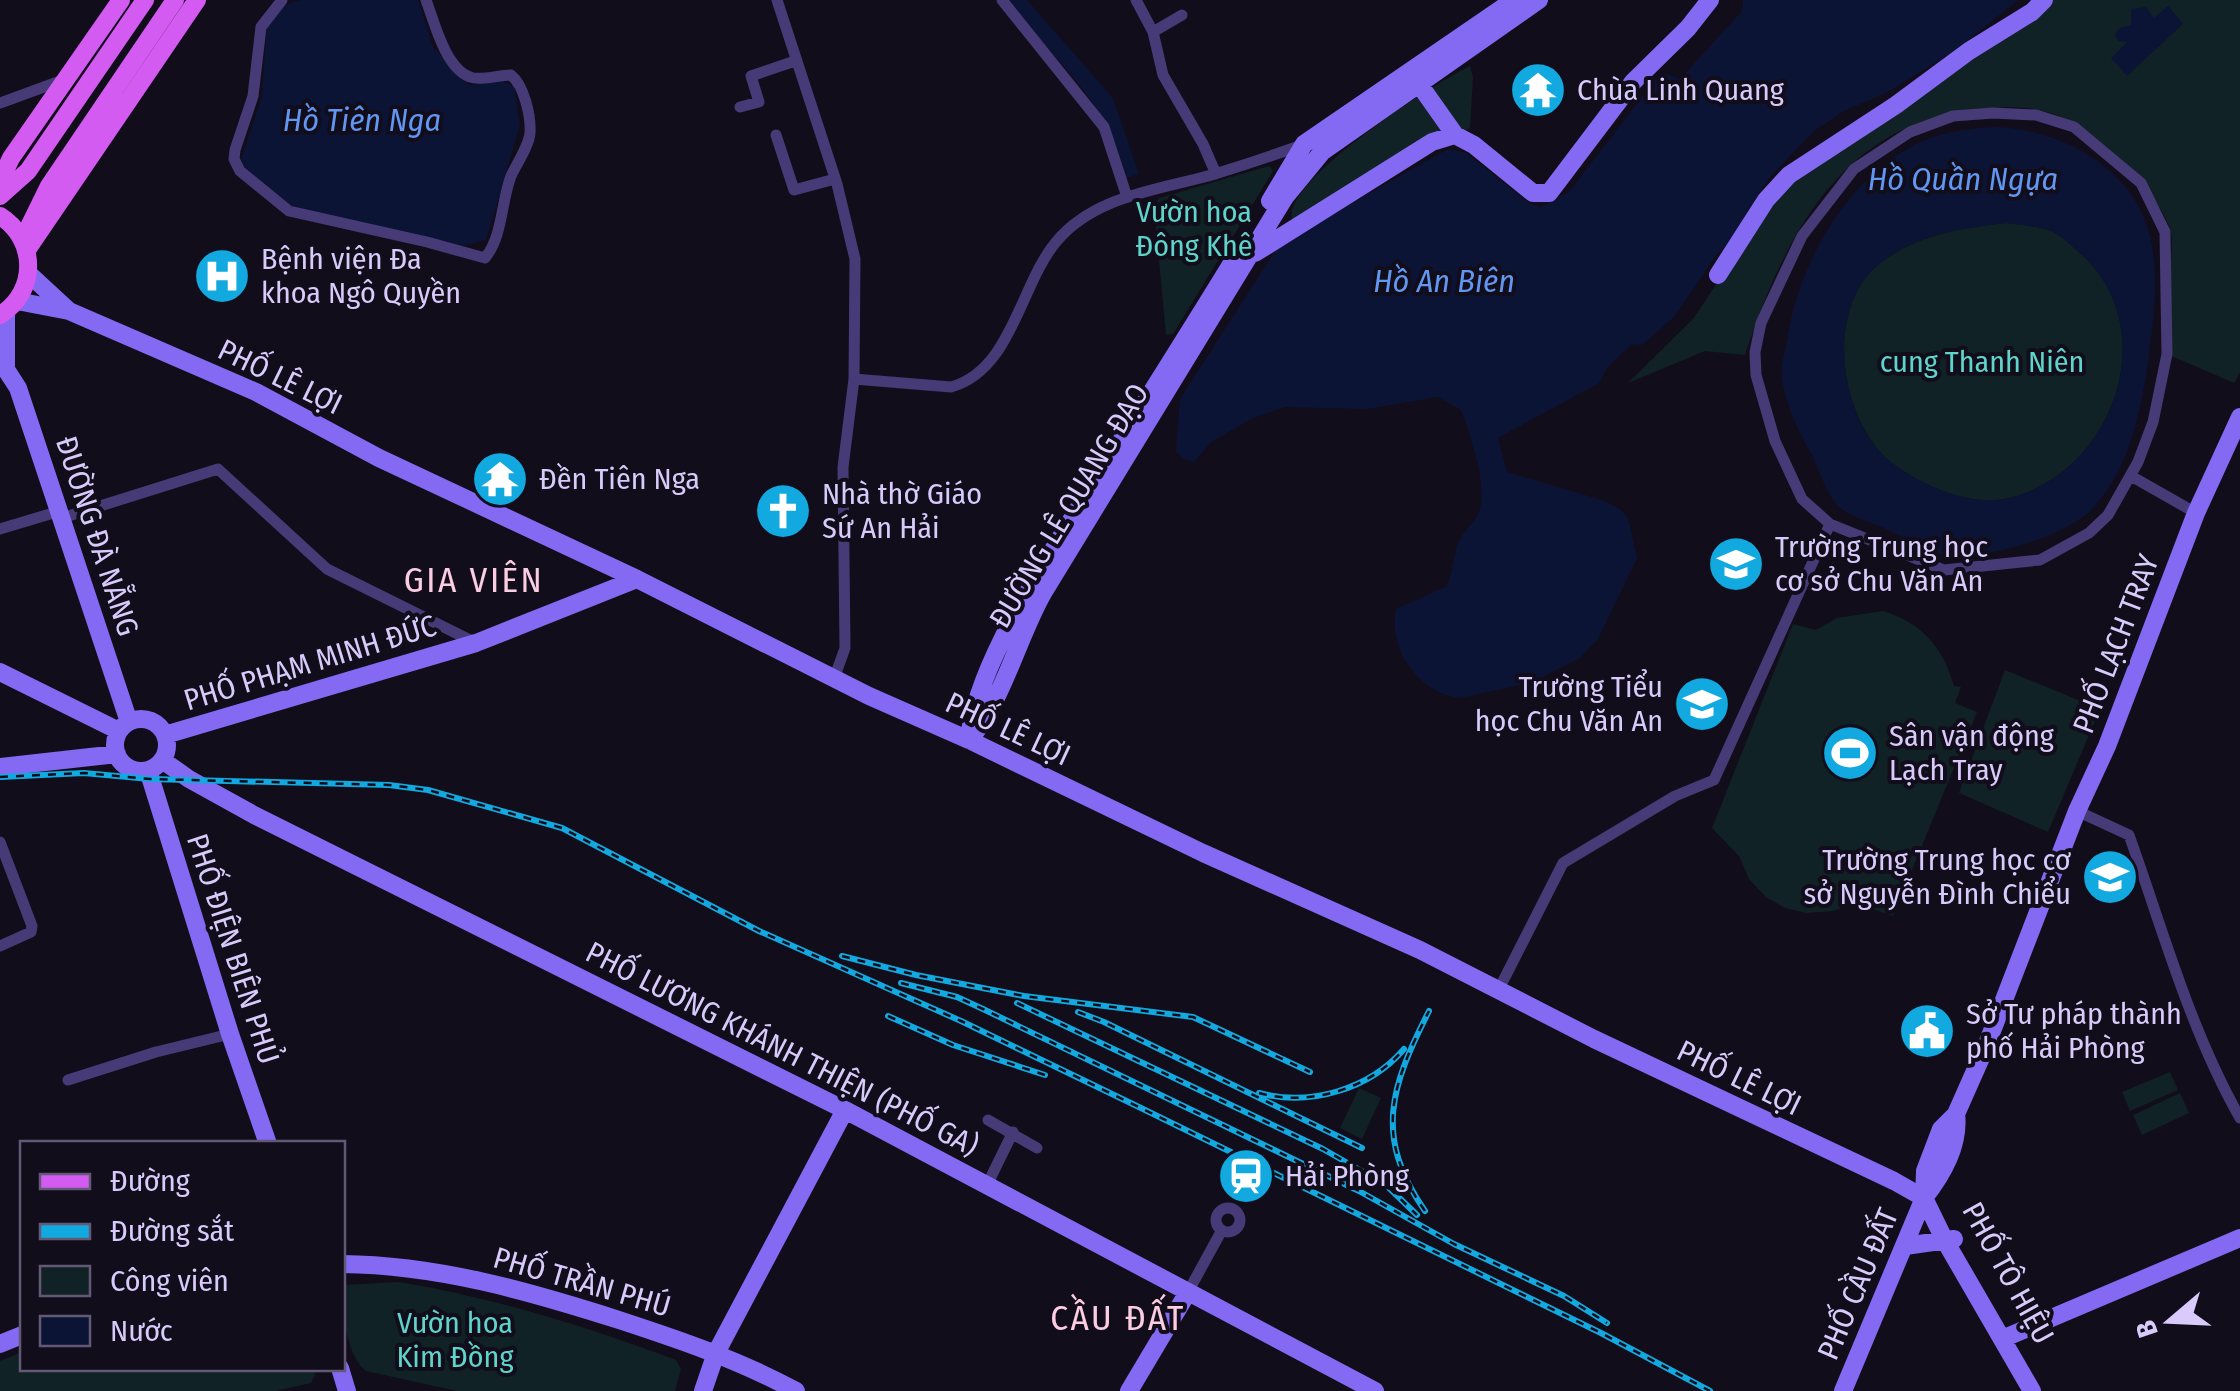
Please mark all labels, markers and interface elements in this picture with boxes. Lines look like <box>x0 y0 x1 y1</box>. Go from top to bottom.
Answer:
temple icon: Chùa Linh Quang <box>1508 60 1568 120</box>
place label: Chùa Linh Quang <box>1577 72 1785 108</box>
water label: Hồ Tiên Nga <box>283 101 441 139</box>
water label: Hồ Quần Ngựa <box>1868 160 2058 198</box>
park label: Vườn hoa Đông Khê <box>1135 194 1253 264</box>
place label: Bệnh viện Đa khoa Ngô Quyền <box>261 241 461 311</box>
hospital icon: Bệnh viện Đa khoa Ngô Quyền <box>192 246 252 306</box>
water label: Hồ An Biên <box>1373 262 1515 300</box>
street label: PHỐ LÊ LỢI <box>212 329 349 422</box>
park label: cung Thanh Niên <box>1880 344 2084 380</box>
street label: ĐƯỜNG LÊ QUANG ĐẠO <box>982 377 1156 635</box>
street label: ĐƯỜNG ĐÀ NẴNG <box>48 431 148 640</box>
temple icon: Đền Tiên Nga <box>470 449 530 509</box>
place label: Đền Tiên Nga <box>539 461 700 497</box>
place label: Nhà thờ Giáo Sứ An Hải <box>822 476 982 546</box>
church icon: Nhà thờ Giáo Sứ An Hải <box>753 481 813 541</box>
place label: Trường Trung học cơ sở Chu Văn An <box>1775 529 1988 599</box>
school or university icon: Trường Trung học cơ sở Chu Văn An <box>1706 534 1766 594</box>
street label: PHỐ LẠCH TRAY <box>2063 548 2167 738</box>
district label: GIA VIÊN <box>404 559 544 601</box>
street label: PHỐ PHẠM MINH ĐỨC <box>179 605 440 718</box>
place label: Trường Tiểu học Chu Văn An <box>1475 669 1663 739</box>
school or university icon: Trường Tiểu học Chu Văn An <box>1672 674 1732 734</box>
street label: PHỐ LÊ LỢI <box>940 682 1077 773</box>
place label: Sân vận động Lạch Tray <box>1889 718 2055 788</box>
sports icon: Sân vận động Lạch Tray <box>1820 723 1880 783</box>
street label: PHỐ ĐIỆN BIÊN PHỦ <box>179 828 290 1069</box>
place label: Trường Trung học cơ sở Nguyễn Đình Chiểu <box>1803 842 2072 912</box>
school or university icon: Trường Trung học cơ sở Nguyễn Đình Chiểu <box>2080 847 2140 907</box>
street label: PHỐ LƯƠNG KHÁNH THIỆN (PHỐ GA) <box>580 931 986 1164</box>
place label: Sở Tư pháp thành phố Hải Phòng <box>1966 996 2182 1066</box>
public building icon: Sở Tư pháp thành phố Hải Phòng <box>1897 1001 1957 1061</box>
street label: PHỐ LÊ LỢI <box>1671 1030 1808 1123</box>
legend <box>20 1141 345 1371</box>
station icon: Hải Phòng <box>1216 1146 1276 1206</box>
place label: Hải Phòng <box>1285 1158 1410 1194</box>
text: Đường <box>110 1163 191 1199</box>
street label: PHỐ TÔ HIỆU <box>1954 1194 2064 1350</box>
street label: PHỐ CẦU ĐẤT <box>1807 1202 1906 1365</box>
text: Đường sắt <box>110 1213 234 1249</box>
street label: PHỐ TRẦN PHÚ <box>489 1237 676 1324</box>
text: Công viên <box>110 1263 229 1299</box>
north arrow <box>2120 1271 2220 1371</box>
district label: CẦU ĐẤT <box>1050 1293 1186 1339</box>
park label: Vườn hoa Kim Đồng <box>396 1305 514 1375</box>
text: Nước <box>110 1313 173 1349</box>
text: B <box>2129 1316 2165 1342</box>

